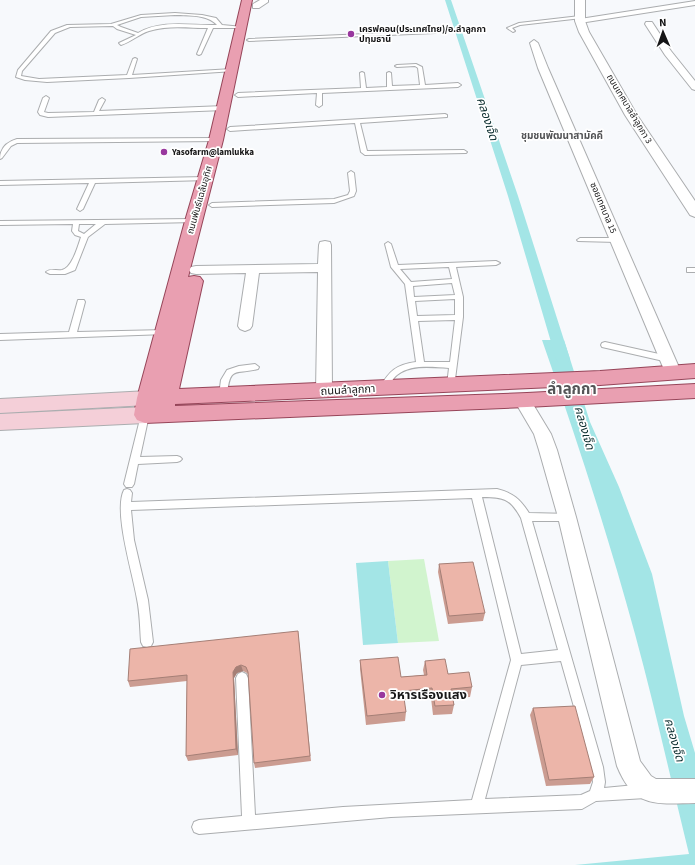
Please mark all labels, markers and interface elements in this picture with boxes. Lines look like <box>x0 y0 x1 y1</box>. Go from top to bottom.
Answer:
north arrow <box>643 12 683 52</box>
text: N <box>659 15 667 30</box>
place label: เครฟคอน(ประเทศไทย)/อ.ลำลูกกา ปทุมธานี <box>359 23 486 46</box>
marker: เครฟคอน(ประเทศไทย)/อ.ลำลูกกา ปทุมธานี <box>346 29 356 39</box>
street label: ถนนเทศบาลลำลูกกา 3 <box>603 72 655 147</box>
water label: คลองเจ็ด <box>472 95 502 143</box>
district label: ชุมชนพัฒนาสามัคคี <box>521 129 603 143</box>
place label: Yasofarm@lamlukka <box>171 146 254 159</box>
marker: Yasofarm@lamlukka <box>159 147 169 157</box>
street label: ถนนพันธ์แฉล้มอุทิศ <box>184 164 216 236</box>
street label: ซอยเทศบาล 15 <box>586 180 620 236</box>
district label: ลำลูกกา <box>547 379 597 400</box>
street label: ถนนลำลูกกา <box>320 381 376 399</box>
water label: คลองเจ็ด <box>570 404 598 452</box>
place label: วิหารเรืองแสง <box>390 686 467 704</box>
marker: วิหารเรืองแสง <box>377 690 387 700</box>
water label: คลองเจ็ด <box>660 716 688 764</box>

